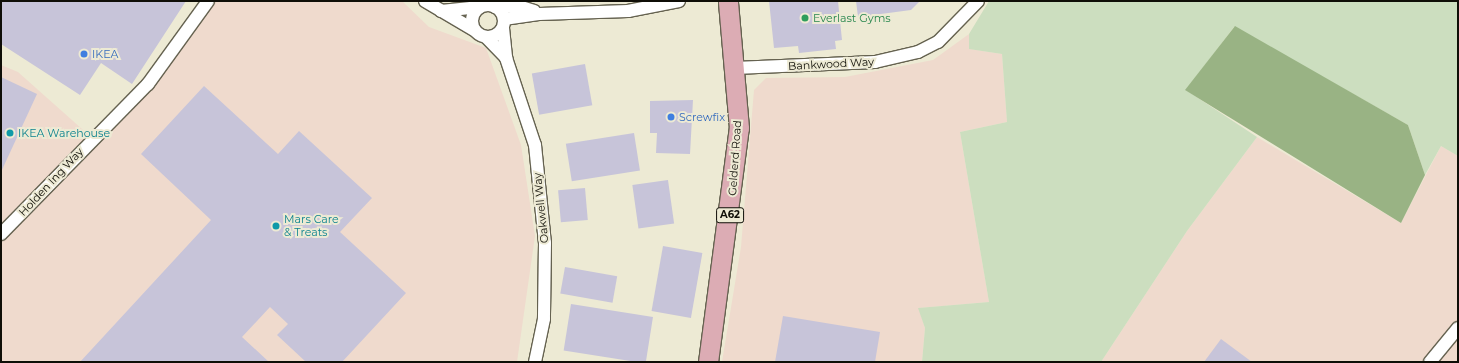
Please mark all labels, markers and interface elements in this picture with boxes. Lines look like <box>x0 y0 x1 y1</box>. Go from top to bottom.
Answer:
place label: Everlast Gyms <box>813 11 891 25</box>
marker: Everlast Gyms <box>800 13 810 23</box>
place label: IKEA <box>92 47 118 61</box>
marker: IKEA <box>79 49 89 59</box>
street label: Bankwood Way <box>788 55 874 73</box>
place label: Screwfix <box>679 110 725 124</box>
marker: Screwfix <box>666 112 676 122</box>
street label: Gelderd Road <box>726 120 744 196</box>
place label: IKEA Warehouse <box>18 126 110 140</box>
marker: IKEA Warehouse <box>5 128 15 138</box>
street label: Holden Ing Way <box>16 145 86 219</box>
street label: Oakwell Way <box>531 172 551 244</box>
road number: A62 <box>716 207 744 223</box>
place label: Mars Care & Treats <box>284 213 339 239</box>
marker: Mars Care & Treats <box>271 221 281 231</box>

